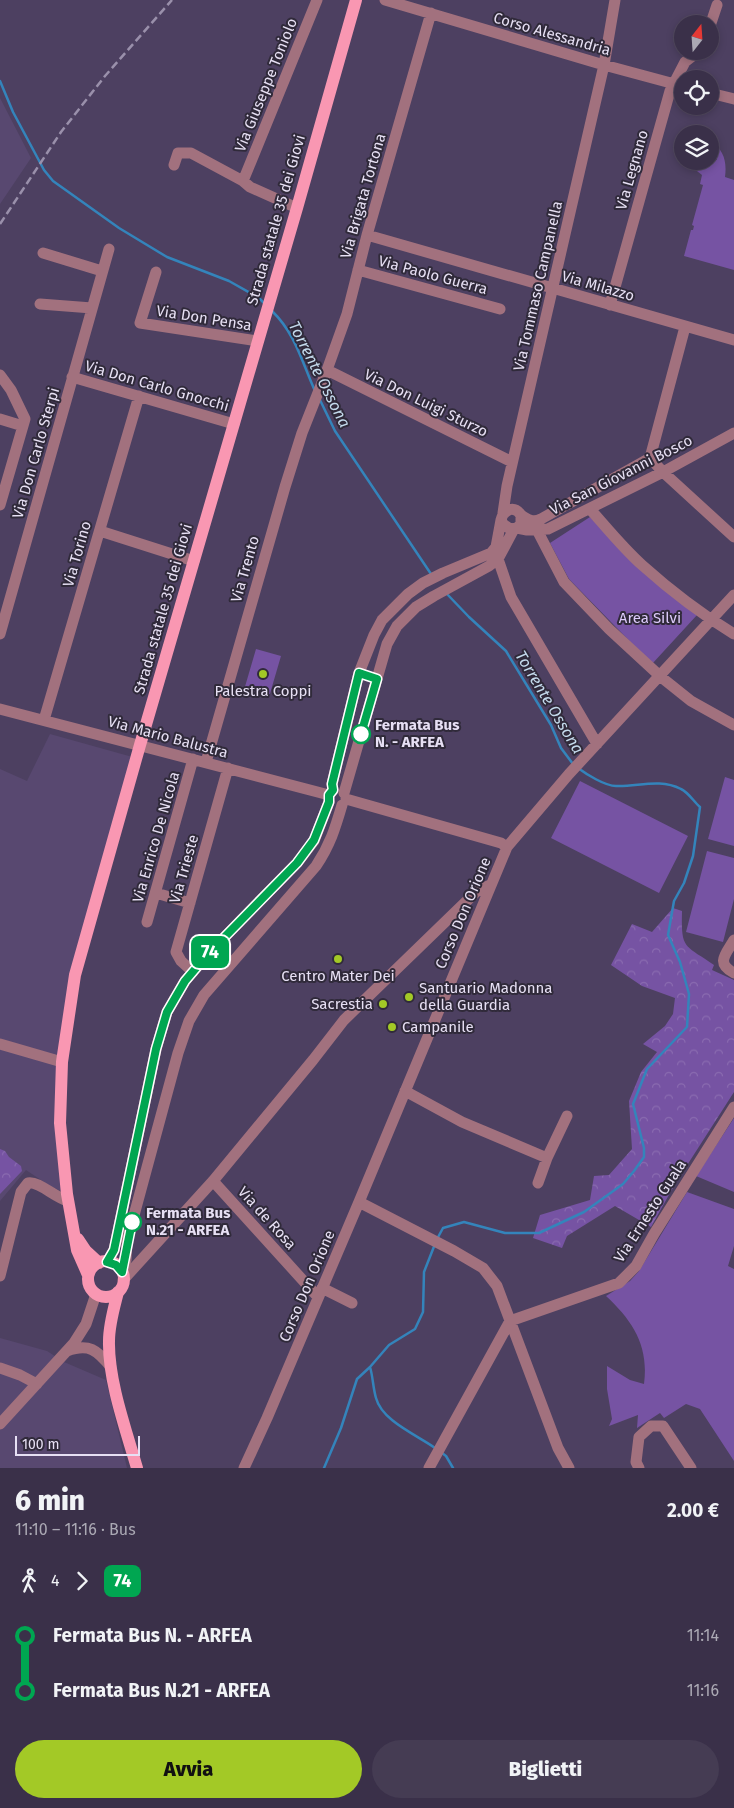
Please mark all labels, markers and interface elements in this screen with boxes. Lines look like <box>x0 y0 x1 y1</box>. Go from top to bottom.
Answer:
street label: Corso Alessandria <box>491 9 613 59</box>
street label: Via Giuseppe Toniolo <box>231 15 301 155</box>
north arrow <box>674 15 719 60</box>
map controls <box>674 15 719 170</box>
button: locate <box>674 70 719 115</box>
button: layers <box>674 125 719 170</box>
street label: Via Legnano <box>612 128 652 212</box>
street label: Via Brigata Tortona <box>337 131 389 261</box>
street label: Strada statale 35 dei Giovi <box>243 133 309 307</box>
street label: Via Tommaso Campanella <box>510 199 566 373</box>
street label: Via Paolo Guerra <box>377 252 489 298</box>
street label: Via Milazzo <box>560 267 636 305</box>
street label: Via Don Pensa <box>155 302 253 334</box>
water label: Torrente Ossona <box>285 318 355 431</box>
street label: Via Don Carlo Gnocchi <box>83 357 231 415</box>
street label: Via Don Luigi Sturzo <box>361 365 491 441</box>
street label: Via Don Carlo Sterpi <box>9 385 63 521</box>
street label: Via San Giovanni Bosco <box>547 431 695 519</box>
street label: Via Torino <box>59 519 95 589</box>
street label: Strada statale 35 dei Giovi <box>130 522 196 696</box>
street label: Via Trento <box>227 534 263 604</box>
park label: Area Silvi <box>619 609 681 627</box>
water label: Torrente Ossona <box>511 647 588 757</box>
marker: Palestra Coppi <box>257 668 269 680</box>
place label: Palestra Coppi <box>214 682 312 700</box>
street label: Via Mario Balustra <box>106 712 230 762</box>
place label: Fermata Bus N. - ARFEA <box>375 716 459 751</box>
marker: Fermata Bus N. - ARFEA <box>351 724 371 744</box>
street label: Via Enrico De Nicola <box>129 769 183 905</box>
street label: Via Trieste <box>166 833 202 905</box>
street label: Corso Don Orione <box>431 854 495 972</box>
line badge: 74 <box>188 936 232 968</box>
text: 74 <box>201 941 219 963</box>
marker: Centro Mater Dei <box>332 953 344 965</box>
place label: Centro Mater Dei <box>281 967 395 985</box>
place label: Santuario Madonna della Guardia <box>419 979 553 1014</box>
marker: Santuario Madonna della Guardia <box>403 991 415 1003</box>
place label: Sacrestia <box>311 995 373 1013</box>
marker: Sacrestia <box>377 998 389 1010</box>
place label: Campanile <box>402 1018 474 1036</box>
marker: Campanile <box>386 1021 398 1033</box>
street label: Via Ernesto Guala <box>610 1156 690 1266</box>
street label: Via de Rosa <box>234 1183 300 1253</box>
place label: Fermata Bus N.21 - ARFEA <box>146 1204 230 1239</box>
marker: Fermata Bus N.21 - ARFEA <box>122 1212 142 1232</box>
street label: Corso Don Orione <box>275 1227 339 1345</box>
scale bar <box>15 1433 140 1456</box>
text: 100 m <box>22 1436 59 1453</box>
text: 6 min <box>15 1484 85 1517</box>
text: 2.00 € <box>667 1499 719 1522</box>
text: 11:10 – 11:16 · Bus <box>15 1520 136 1539</box>
icon: walk <box>15 1567 43 1595</box>
icon: forward <box>68 1567 96 1595</box>
text: 74 <box>114 1570 131 1592</box>
text: 4 <box>51 1571 60 1590</box>
text: Fermata Bus N. - ARFEA <box>53 1624 252 1647</box>
text: 11:14 <box>687 1626 719 1645</box>
text: Fermata Bus N.21 - ARFEA <box>53 1679 270 1702</box>
text: 11:16 <box>687 1681 719 1700</box>
button: Avvia <box>15 1740 362 1798</box>
button: Biglietti <box>372 1740 719 1798</box>

